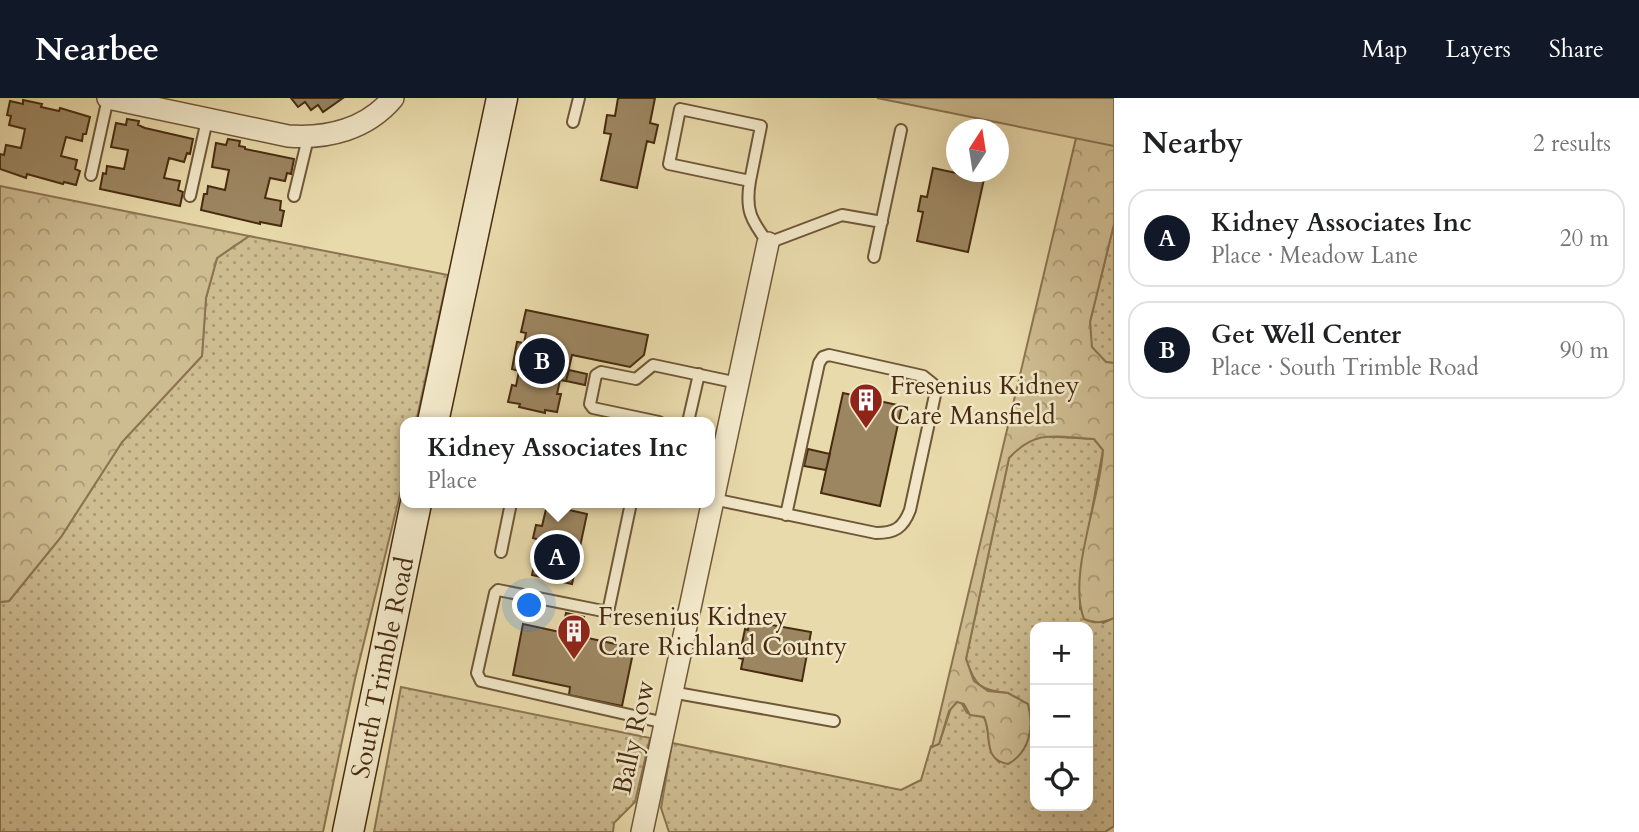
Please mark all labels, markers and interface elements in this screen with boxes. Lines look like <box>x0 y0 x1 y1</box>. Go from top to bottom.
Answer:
text: Nearbee <box>35 27 159 72</box>
text: Map <box>1362 33 1408 66</box>
text: Layers <box>1446 33 1511 66</box>
text: Share <box>1549 33 1604 66</box>
north arrow <box>946 119 1009 182</box>
text: Nearby <box>1142 123 1243 164</box>
text: 2 results <box>1533 128 1611 159</box>
text: Kidney Associates Inc <box>1211 205 1472 240</box>
text: A <box>1158 223 1176 254</box>
text: 20 m <box>1560 223 1609 254</box>
text: Place · Meadow Lane <box>1211 240 1418 271</box>
text: Get Well Center <box>1211 317 1401 352</box>
pin: B <box>519 335 565 387</box>
text: B <box>1159 335 1175 366</box>
text: 90 m <box>1560 335 1609 366</box>
text: Place · South Trimble Road <box>1211 352 1479 383</box>
place label: Fresenius Kidney Care Mansfield <box>890 368 1080 433</box>
building icon: Fresenius Kidney Care Mansfield <box>847 381 885 430</box>
popup <box>400 417 715 508</box>
text: Kidney Associates Inc <box>427 430 688 465</box>
text: Place <box>427 465 477 496</box>
pin: A <box>534 531 580 583</box>
street label: South Trimble Road <box>343 554 422 781</box>
your location <box>512 588 546 622</box>
place label: Fresenius Kidney Care Richland County <box>598 599 847 664</box>
building icon: Fresenius Kidney Care Richland County <box>555 612 593 661</box>
map controls <box>1030 622 1093 811</box>
button: + <box>1030 622 1093 685</box>
street label: Bally Row <box>604 677 663 797</box>
button: − <box>1030 685 1093 748</box>
button: locate <box>1030 748 1093 811</box>

